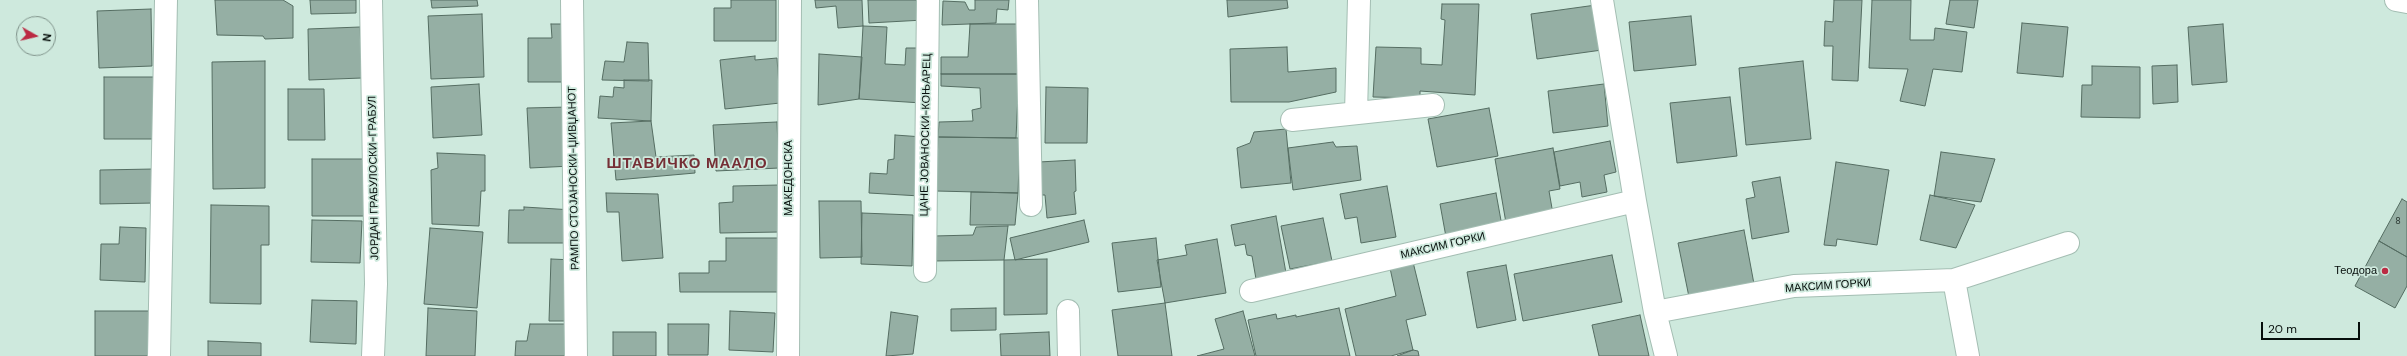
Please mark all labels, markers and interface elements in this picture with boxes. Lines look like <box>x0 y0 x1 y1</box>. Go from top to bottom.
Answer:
north arrow <box>16 16 56 56</box>
text: N <box>39 33 54 42</box>
street label: ЦАНЕ ЈОВАНОСКИ-КОЊАРЕЦ <box>918 53 934 217</box>
street label: РАМПО СТОЈАНОСКИ-ЏИВЏАНОТ <box>566 86 582 270</box>
street label: ЈОРДАН ГРАБУЛОСКИ-ГРАБУЛ <box>366 96 382 260</box>
street label: МАКЕДОНСКА <box>782 140 796 216</box>
district label: ШТАВИЧКО МААЛО <box>606 155 768 173</box>
house number: 8 <box>2395 217 2401 227</box>
street label: МАКСИМ ГОРКИ <box>1399 230 1487 262</box>
place label: Теодора <box>2334 264 2377 278</box>
marker: Теодора <box>2380 266 2390 276</box>
street label: МАКСИМ ГОРКИ <box>1785 276 1871 296</box>
scale bar <box>2263 314 2362 340</box>
text: 20 m <box>2268 321 2297 337</box>

